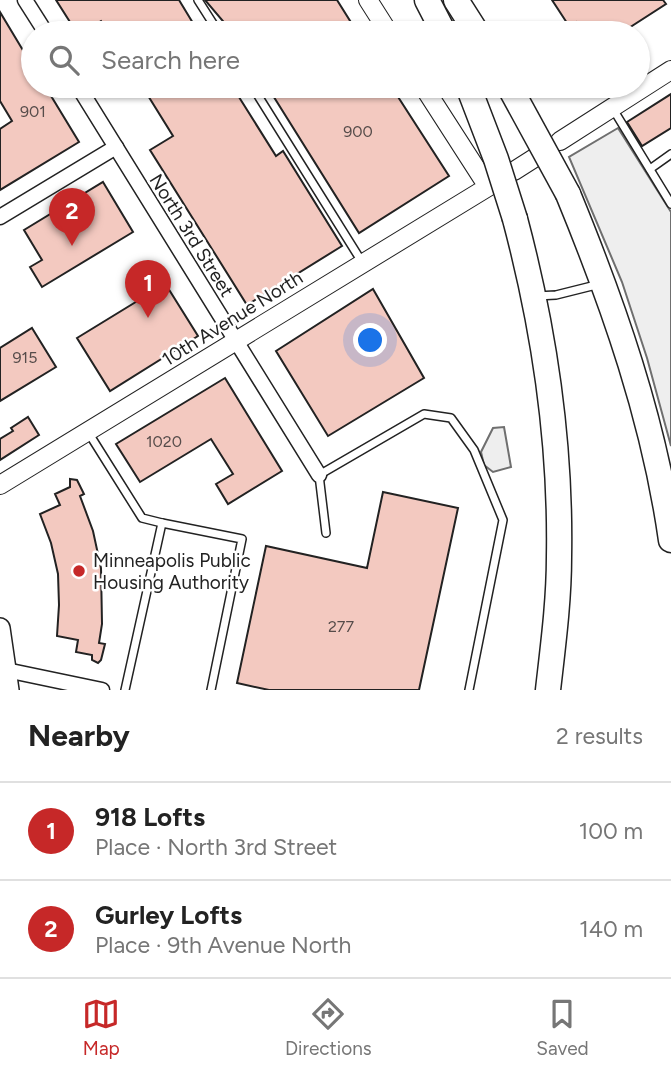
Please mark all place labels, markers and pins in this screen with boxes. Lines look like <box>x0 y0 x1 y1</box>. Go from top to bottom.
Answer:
pin: 2 <box>49 188 95 246</box>
pin: 1 <box>125 260 171 318</box>
place label: Minneapolis Public Housing Authority <box>93 549 251 594</box>
marker: Minneapolis Public Housing Authority <box>71 563 87 579</box>

